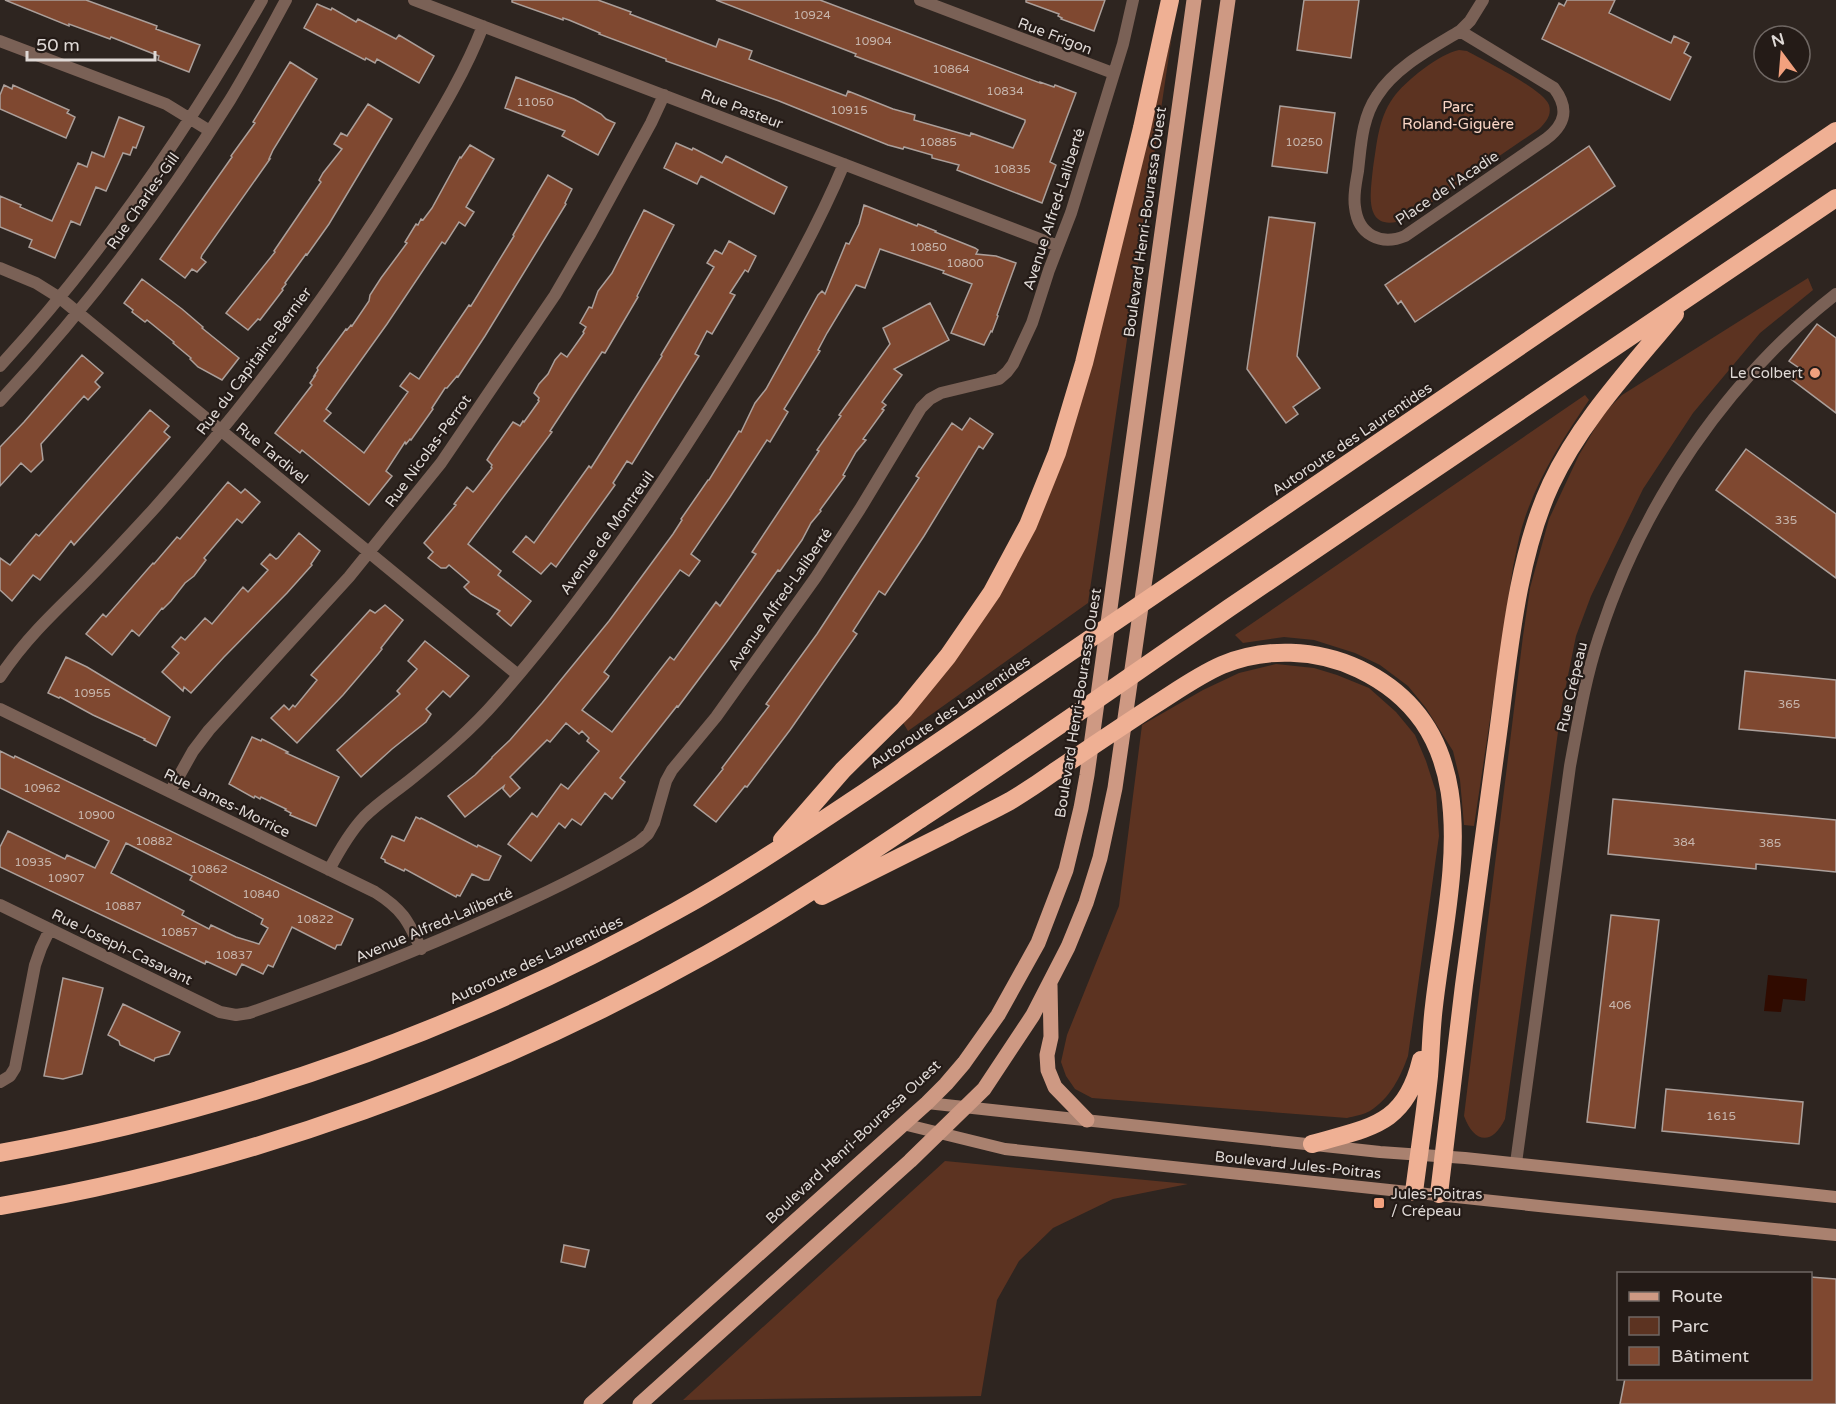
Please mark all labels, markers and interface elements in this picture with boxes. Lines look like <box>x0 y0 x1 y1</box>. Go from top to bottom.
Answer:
house number: 10924 <box>793 8 831 22</box>
street label: Rue Frigon <box>1015 14 1095 58</box>
scale bar <box>27 24 154 62</box>
north arrow <box>1752 24 1812 84</box>
text: N <box>1769 29 1787 52</box>
text: 50 m <box>36 34 80 56</box>
house number: 10904 <box>854 34 892 48</box>
house number: 10864 <box>932 62 970 76</box>
house number: 10834 <box>986 84 1024 98</box>
street label: Rue Pasteur <box>698 85 786 133</box>
house number: 11050 <box>516 95 554 109</box>
park label: Parc Roland-Giguère <box>1402 98 1514 133</box>
house number: 10915 <box>830 103 868 117</box>
street label: Boulevard Henri-Bourassa Ouest <box>1120 105 1170 338</box>
street label: Avenue Alfred-Laliberté <box>1019 126 1089 292</box>
house number: 10885 <box>919 135 957 149</box>
house number: 10250 <box>1285 135 1323 149</box>
street label: Place de l'Acadie <box>1392 147 1502 229</box>
street label: Rue Charles-Gill <box>103 149 183 253</box>
house number: 10835 <box>993 162 1031 176</box>
house number: 10850 <box>909 240 947 254</box>
house number: 10800 <box>946 256 984 270</box>
street label: Rue du Capitaine-Bernier <box>193 283 316 438</box>
place label: Le Colbert <box>1729 364 1803 382</box>
marker: Le Colbert <box>1808 366 1822 380</box>
street label: Autoroute des Laurentides <box>1268 379 1436 499</box>
street label: Rue Nicolas-Perrot <box>381 391 475 511</box>
street label: Rue Tardivel <box>232 419 312 487</box>
street label: Avenue de Montreuil <box>556 468 658 598</box>
house number: 335 <box>1775 513 1797 527</box>
street label: Avenue Alfred-Laliberté <box>724 525 836 673</box>
street label: Boulevard Henri-Bourassa Ouest <box>1051 587 1105 819</box>
street label: Rue Crépeau <box>1553 640 1591 734</box>
street label: Autoroute des Laurentides <box>866 652 1034 772</box>
house number: 10955 <box>73 686 111 700</box>
house number: 365 <box>1778 697 1800 711</box>
street label: Rue James-Morrice <box>161 765 293 841</box>
house number: 10962 <box>23 781 61 795</box>
house number: 10900 <box>77 808 115 822</box>
house number: 10882 <box>135 834 173 848</box>
house number: 384 <box>1673 835 1696 849</box>
house number: 385 <box>1759 836 1781 850</box>
house number: 10935 <box>14 855 52 869</box>
house number: 10862 <box>190 862 228 876</box>
house number: 10907 <box>47 871 85 885</box>
street label: Avenue Alfred-Laliberté <box>353 884 515 966</box>
house number: 10840 <box>242 887 280 901</box>
house number: 10887 <box>104 899 142 913</box>
street label: Rue Joseph-Casavant <box>49 905 195 989</box>
house number: 10822 <box>296 912 334 926</box>
street label: Autoroute des Laurentides <box>446 912 626 1008</box>
house number: 10857 <box>160 925 198 939</box>
house number: 10837 <box>215 948 253 962</box>
house number: 406 <box>1609 998 1631 1012</box>
street label: Boulevard Henri-Bourassa Ouest <box>762 1056 944 1228</box>
house number: 1615 <box>1706 1109 1736 1123</box>
street label: Boulevard Jules-Poitras <box>1214 1147 1382 1183</box>
place label: Jules-Poitras / Crépeau <box>1391 1185 1483 1220</box>
marker: Jules-Poitras / Crépeau <box>1372 1196 1386 1210</box>
legend <box>1617 1272 1812 1380</box>
text: Route <box>1671 1285 1723 1307</box>
text: Parc <box>1671 1315 1709 1337</box>
text: Bâtiment <box>1671 1345 1749 1367</box>

